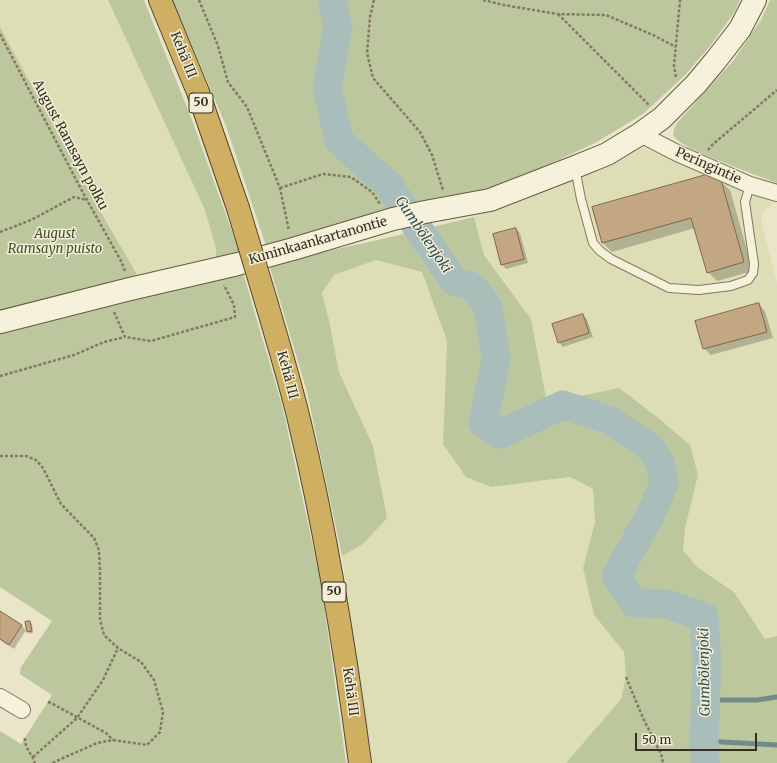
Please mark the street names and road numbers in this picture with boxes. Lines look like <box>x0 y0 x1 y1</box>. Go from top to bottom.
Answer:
street label: Kehä III <box>167 29 199 81</box>
street label: August Ramsayn polku <box>29 77 111 213</box>
road number: 50 <box>189 93 213 113</box>
street label: Peringintie <box>673 145 743 187</box>
street label: Kuninkaankartanontie <box>247 214 389 268</box>
street label: Kehä III <box>273 349 301 401</box>
road number: 50 <box>322 582 346 602</box>
street label: Kehä III <box>339 667 361 717</box>

